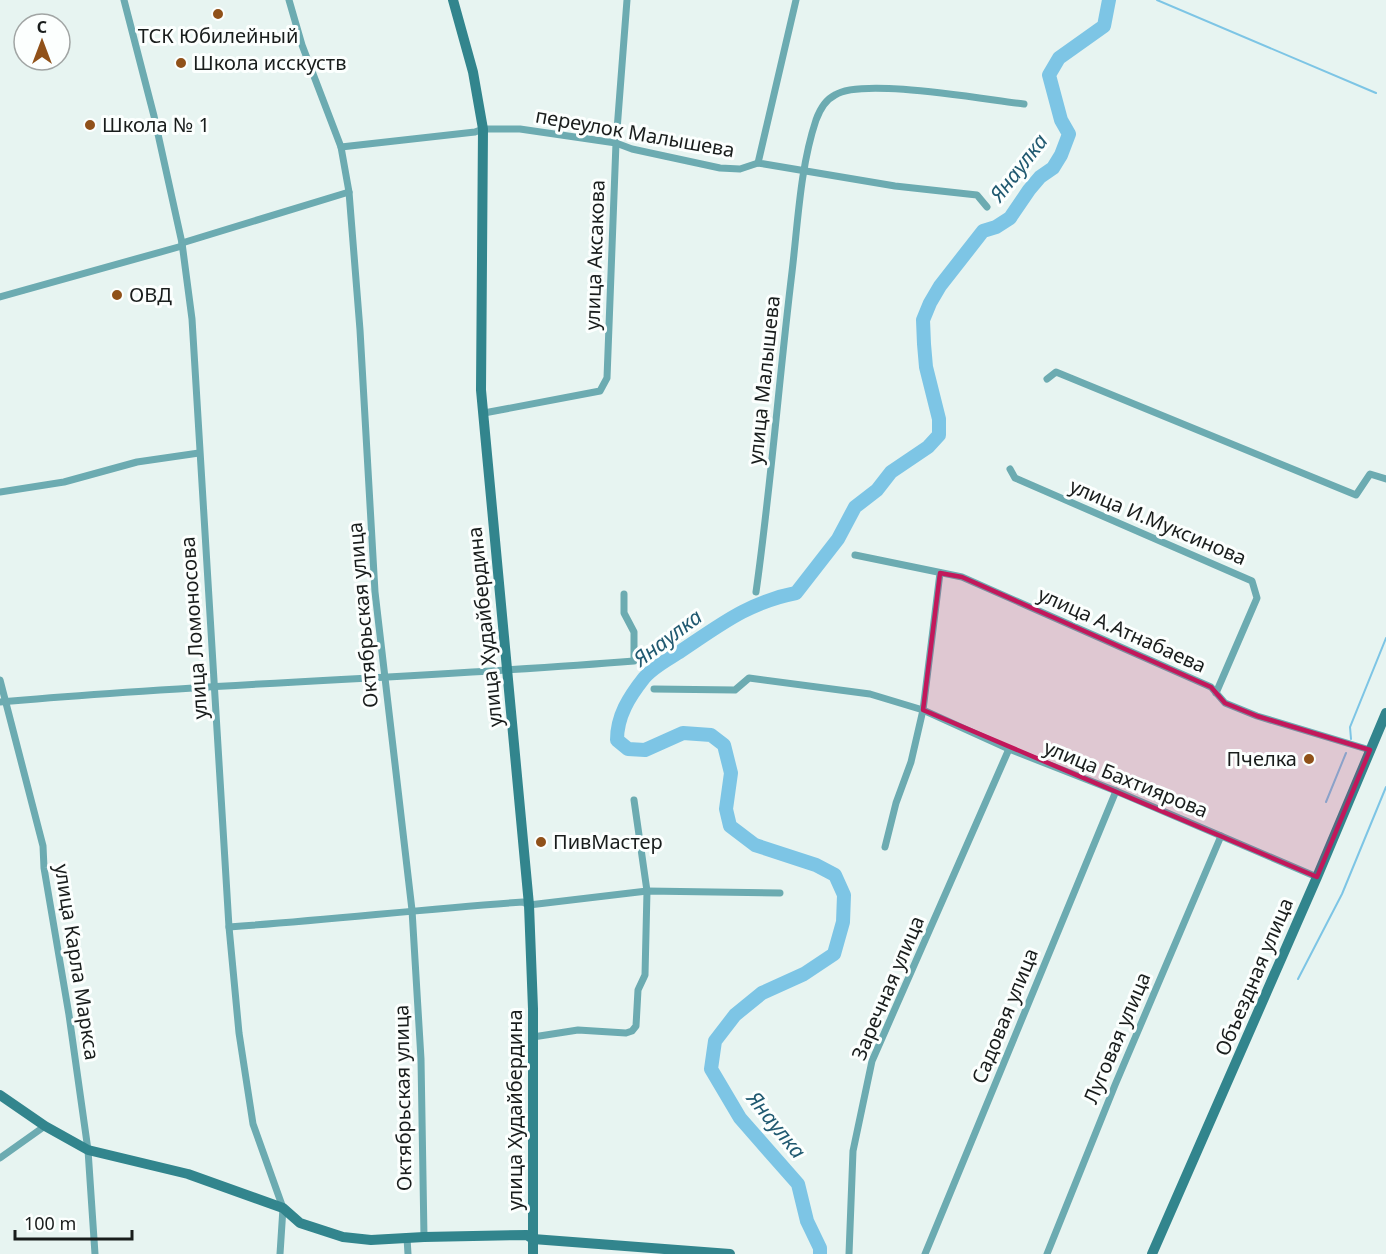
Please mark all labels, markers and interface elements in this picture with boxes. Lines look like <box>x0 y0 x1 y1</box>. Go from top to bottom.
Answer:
marker: ТСК Юбилейный <box>211 7 225 21</box>
north arrow <box>12 12 72 72</box>
text: С <box>37 16 47 38</box>
place label: ТСК Юбилейный <box>138 22 298 49</box>
place label: Школа исскуств <box>193 49 346 76</box>
marker: Школа исскуств <box>174 56 188 70</box>
street label: переулок Малышева <box>533 102 737 163</box>
place label: Школа № 1 <box>102 111 210 138</box>
marker: Школа № 1 <box>83 118 97 132</box>
water label: Янаулка <box>982 128 1054 208</box>
street label: улица Аксакова <box>578 179 611 331</box>
place label: ОВД <box>129 281 172 308</box>
marker: ОВД <box>110 288 124 302</box>
street label: улица Малышева <box>741 294 786 466</box>
street label: улица И.Муксинова <box>1066 472 1251 571</box>
street label: Октябрьская улица <box>341 521 384 709</box>
street label: улица Худайбердина <box>461 526 508 729</box>
street label: улица Ломоносова <box>174 536 213 720</box>
street label: улица А.Атнабаева <box>1034 580 1211 679</box>
water label: Янаулка <box>627 602 708 673</box>
street label: улица Бахтиярова <box>1040 733 1212 824</box>
place label: Пчелка <box>1226 745 1297 772</box>
marker: Пчелка <box>1302 752 1316 766</box>
place label: ПивМастер <box>553 828 663 855</box>
marker: ПивМастер <box>534 835 548 849</box>
street label: улица Карла Маркса <box>49 862 106 1062</box>
street label: Объездная улица <box>1208 894 1299 1060</box>
street label: Заречная улица <box>845 912 930 1064</box>
street label: Садовая улица <box>965 944 1044 1088</box>
street label: Луговая улица <box>1077 968 1156 1108</box>
street label: Октябрьская улица <box>387 1005 418 1191</box>
street label: улица Худайбердина <box>501 1009 528 1211</box>
water label: Янаулка <box>740 1084 813 1164</box>
scale bar <box>15 1203 132 1241</box>
text: 100 m <box>24 1211 76 1235</box>

